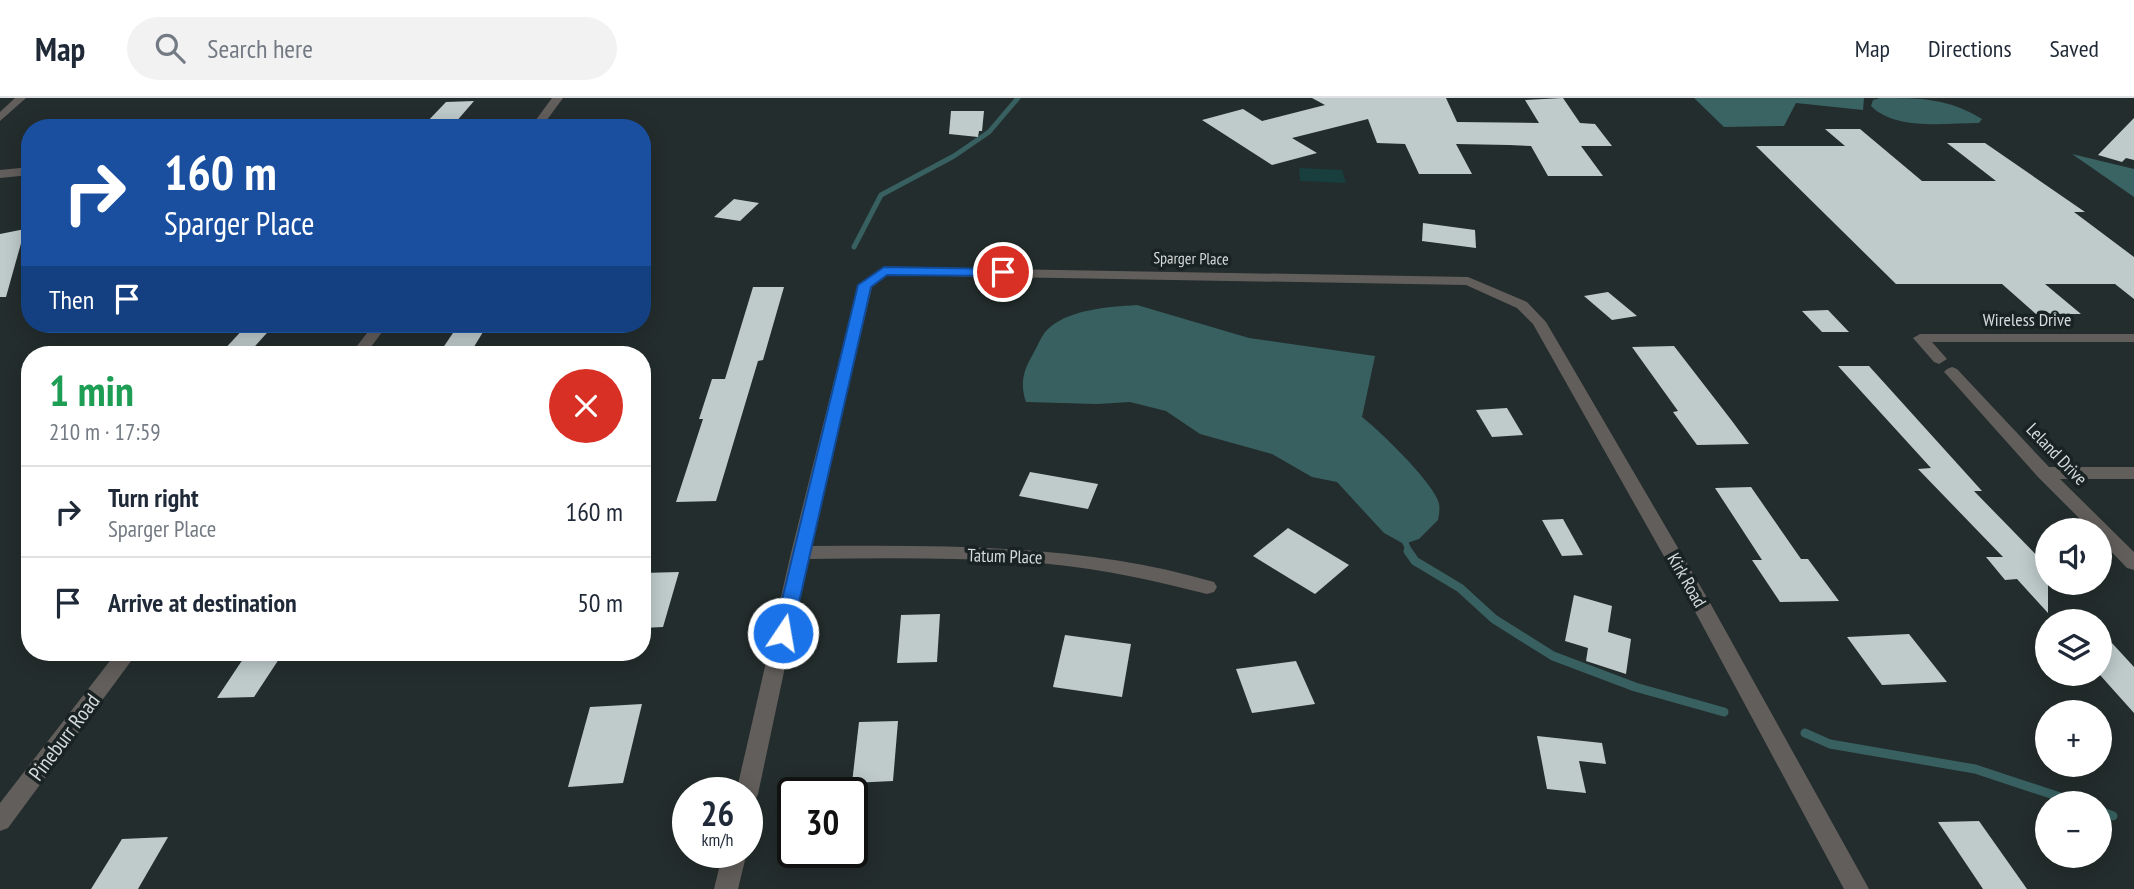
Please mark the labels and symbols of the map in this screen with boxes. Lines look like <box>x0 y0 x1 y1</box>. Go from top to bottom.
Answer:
pin <box>973 242 1033 302</box>
street label: Sparger Place <box>1153 247 1229 269</box>
street label: Wireless Drive <box>1983 308 2071 331</box>
street label: Leland Drive <box>2022 418 2092 490</box>
street label: Tatum Place <box>967 543 1043 569</box>
street label: Kirk Road <box>1662 549 1712 611</box>
position arrow <box>746 596 820 670</box>
street label: Pineburr Road <box>23 688 105 786</box>
speed limit sign: 30 <box>777 777 868 868</box>

